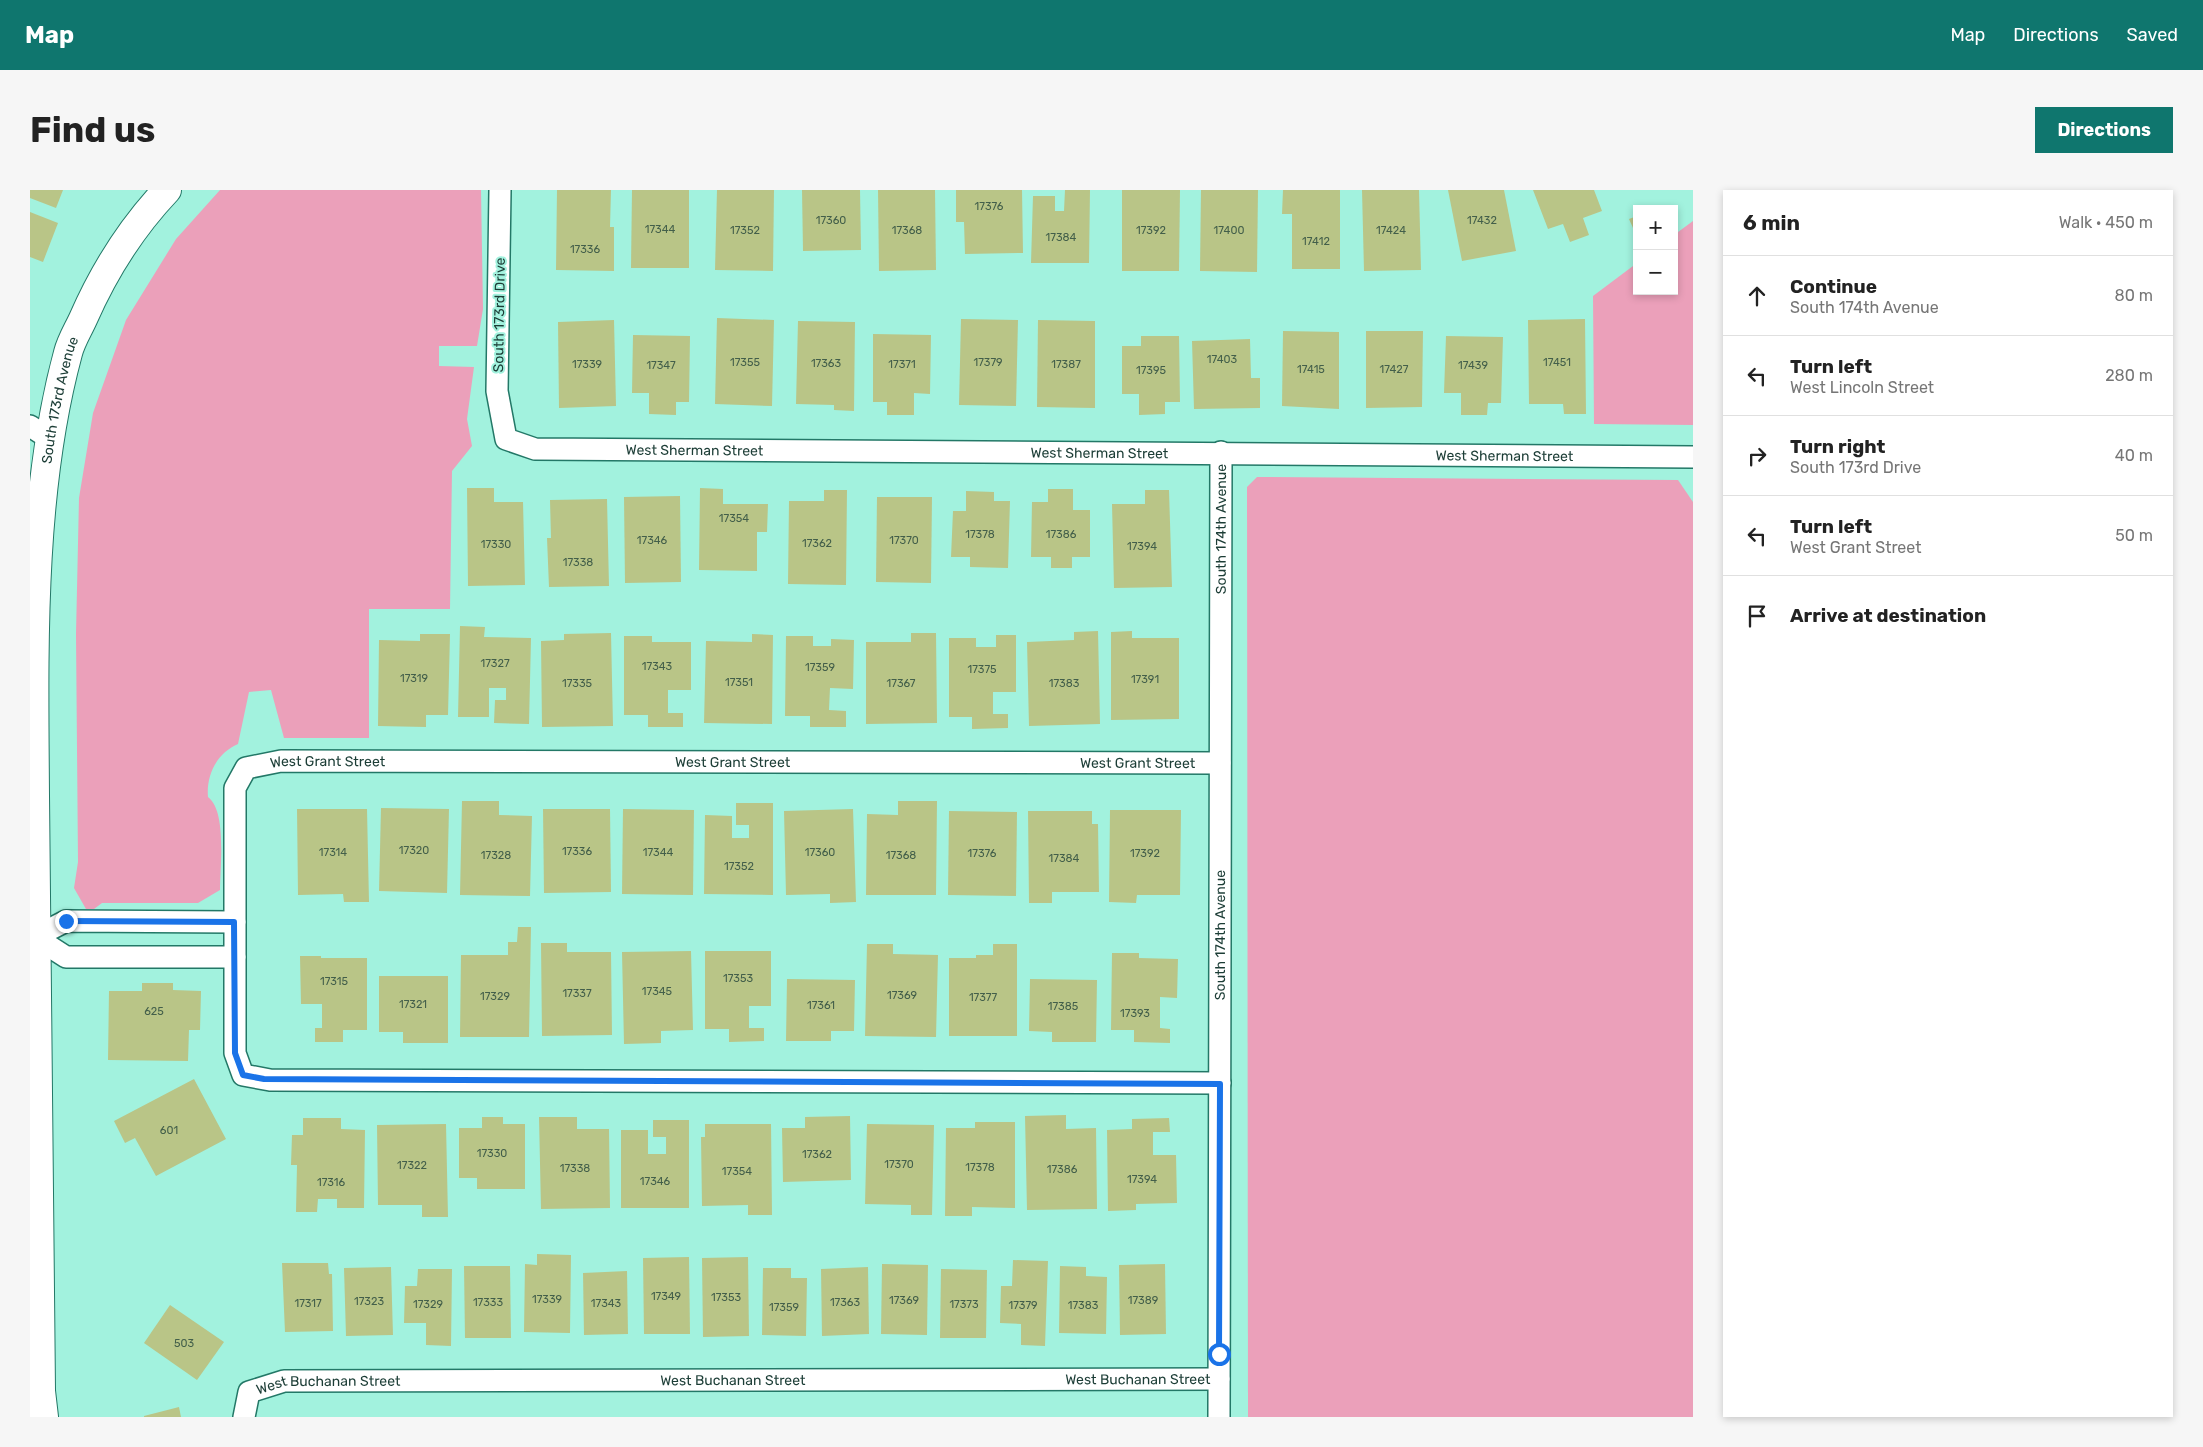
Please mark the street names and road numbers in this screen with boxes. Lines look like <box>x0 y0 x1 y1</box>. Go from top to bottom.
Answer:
street label: South 173rd Drive <box>490 257 509 373</box>
street label: South 173rd Avenue <box>38 334 82 465</box>
street label: West Sherman Street <box>625 442 764 460</box>
street label: West Sherman Street <box>1030 444 1169 462</box>
street label: West Sherman Street <box>1435 447 1574 465</box>
street label: South 174th Avenue <box>1213 464 1230 594</box>
street label: West Grant Street <box>269 753 386 772</box>
street label: West Grant Street <box>675 754 791 771</box>
street label: West Grant Street <box>1080 755 1196 772</box>
street label: South 174th Avenue <box>1212 870 1229 1000</box>
street label: West Buchanan Street <box>1065 1371 1211 1388</box>
street label: West Buchanan Street <box>254 1372 401 1398</box>
street label: West Buchanan Street <box>660 1372 806 1389</box>

